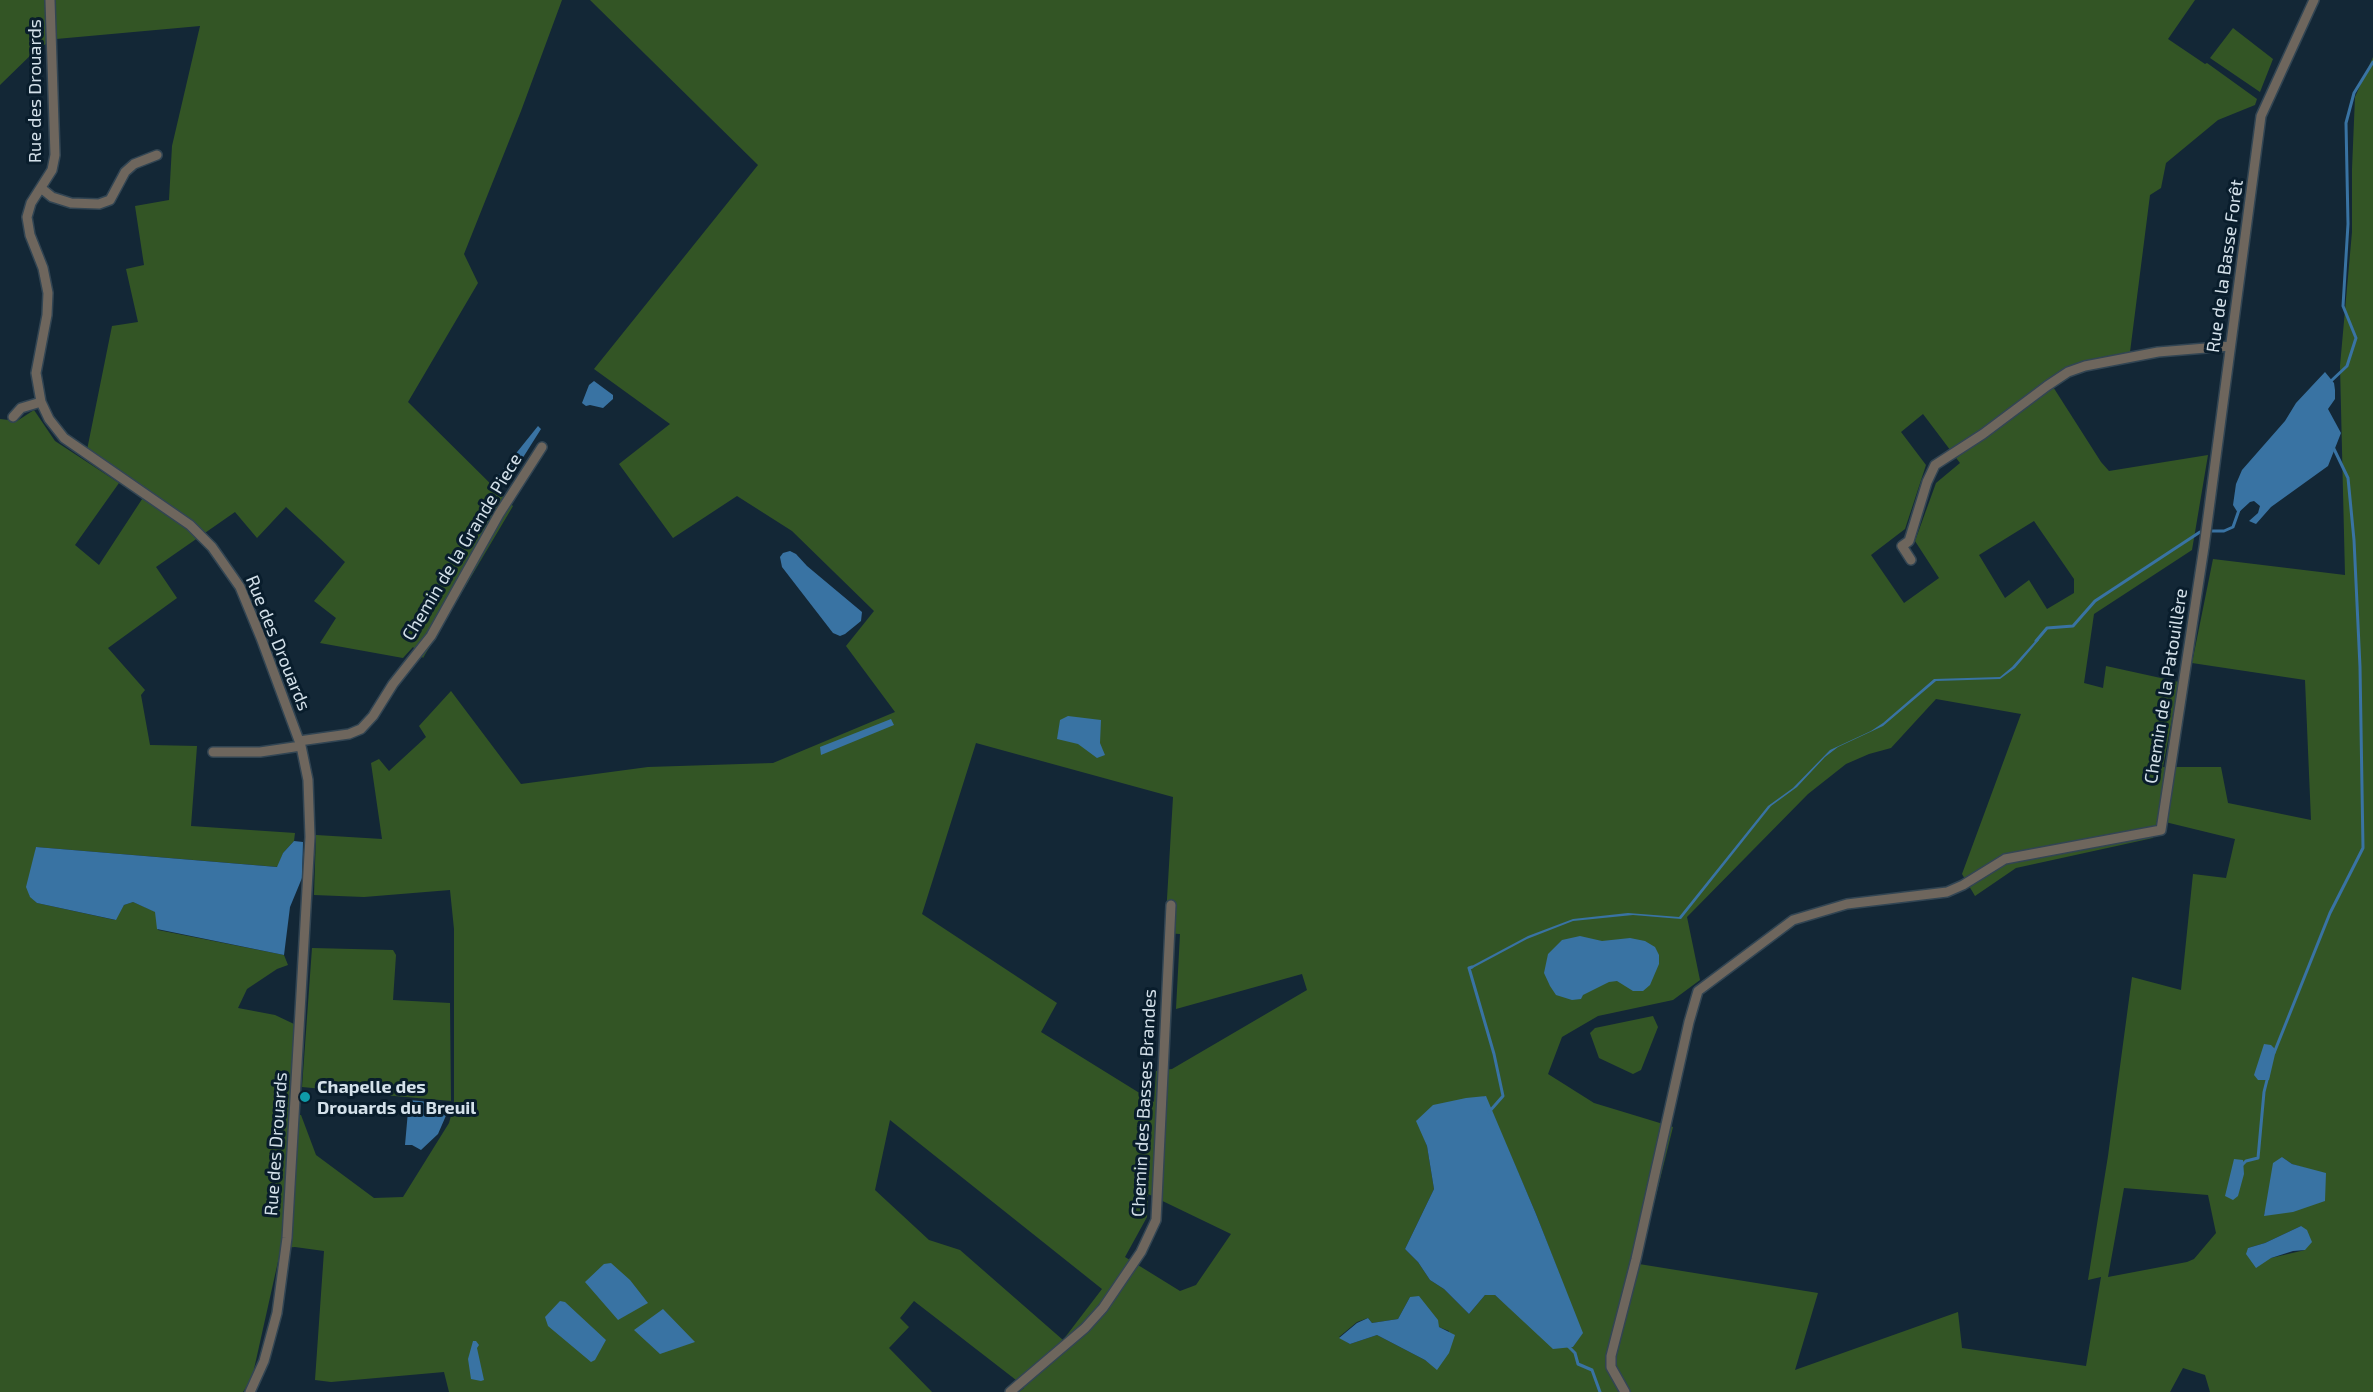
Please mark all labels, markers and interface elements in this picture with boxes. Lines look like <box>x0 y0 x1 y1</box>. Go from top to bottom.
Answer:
street label: Rue des Drouards <box>24 19 46 163</box>
street label: Rue de la Basse Forêt <box>2202 178 2248 354</box>
street label: Chemin de la Grande Piece <box>398 450 526 644</box>
street label: Rue des Drouards <box>241 572 315 714</box>
street label: Chemin de la Patouillère <box>2140 587 2192 785</box>
street label: Chemin des Basses Brandes <box>1127 988 1161 1218</box>
street label: Rue des Drouards <box>260 1071 292 1217</box>
place label: Chapelle des Drouards du Breuil <box>317 1076 476 1118</box>
marker: Chapelle des Drouards du Breuil <box>298 1090 312 1104</box>

